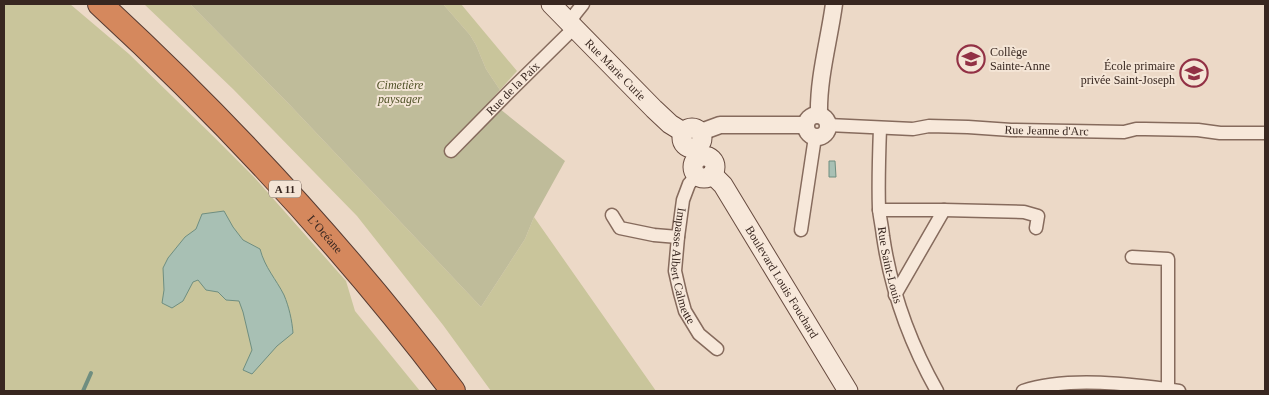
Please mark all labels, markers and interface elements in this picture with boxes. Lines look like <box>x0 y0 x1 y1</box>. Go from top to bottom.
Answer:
street label: Rue Marie Curie <box>582 36 649 103</box>
school or university icon: Collège Sainte-Anne <box>956 44 986 74</box>
place label: Collège Sainte-Anne <box>990 45 1050 73</box>
school or university icon: École primaire privée Saint-Joseph <box>1179 58 1209 88</box>
street label: Rue de la Paix <box>483 59 542 118</box>
place label: École primaire privée Saint-Joseph <box>1081 59 1175 87</box>
park label: Cimetière paysager <box>377 78 424 106</box>
street label: Rue Jeanne d'Arc <box>1004 123 1089 138</box>
road number: A 11 <box>269 180 301 198</box>
street label: Impasse Albert Calmette <box>668 207 698 327</box>
street label: L’Océane <box>304 212 345 256</box>
street label: Boulevard Louis Fouchard <box>742 223 821 341</box>
street label: Rue Saint-Louis <box>875 226 905 305</box>

